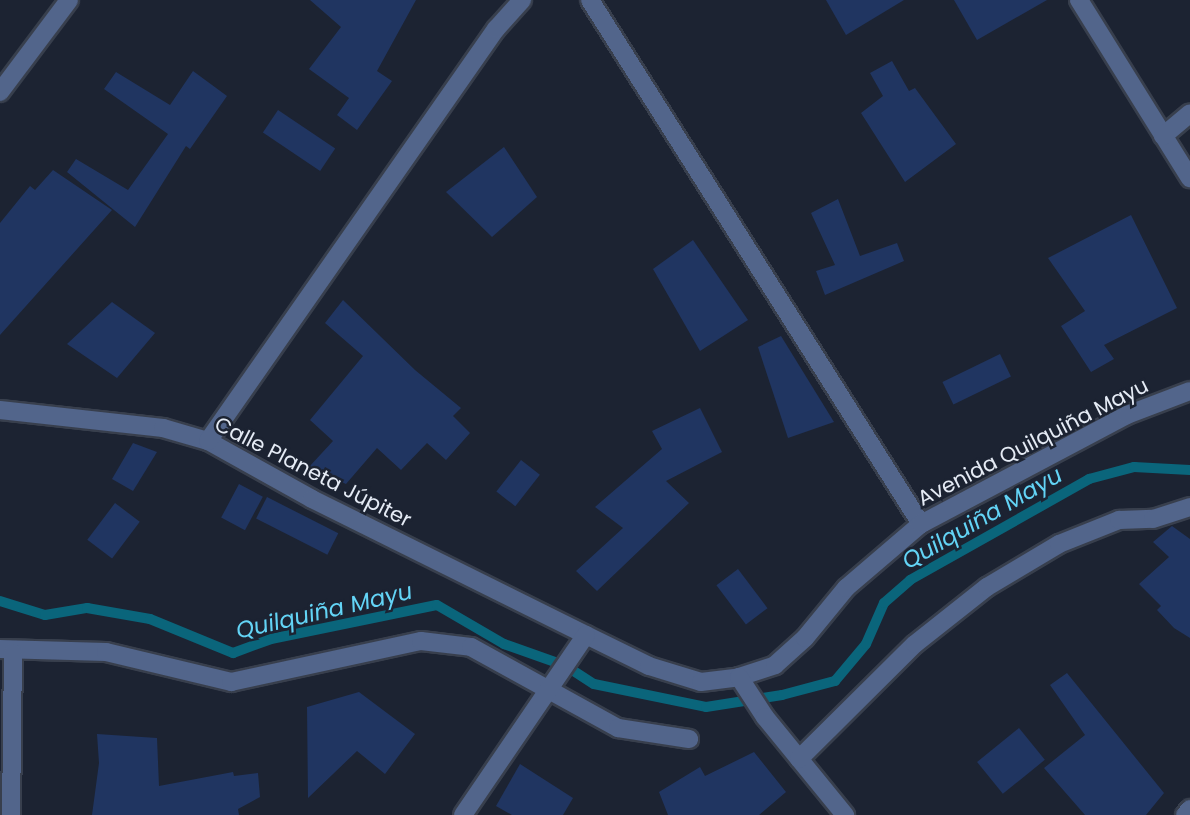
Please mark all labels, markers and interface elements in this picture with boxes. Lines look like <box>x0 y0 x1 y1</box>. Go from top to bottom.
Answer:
street label: Avenida Quilquiña Mayu <box>913 373 1153 511</box>
street label: Calle Planeta Júpiter <box>211 411 415 533</box>
water label: Quilquiña Mayu <box>897 461 1067 575</box>
water label: Quilquiña Mayu <box>233 577 415 645</box>

